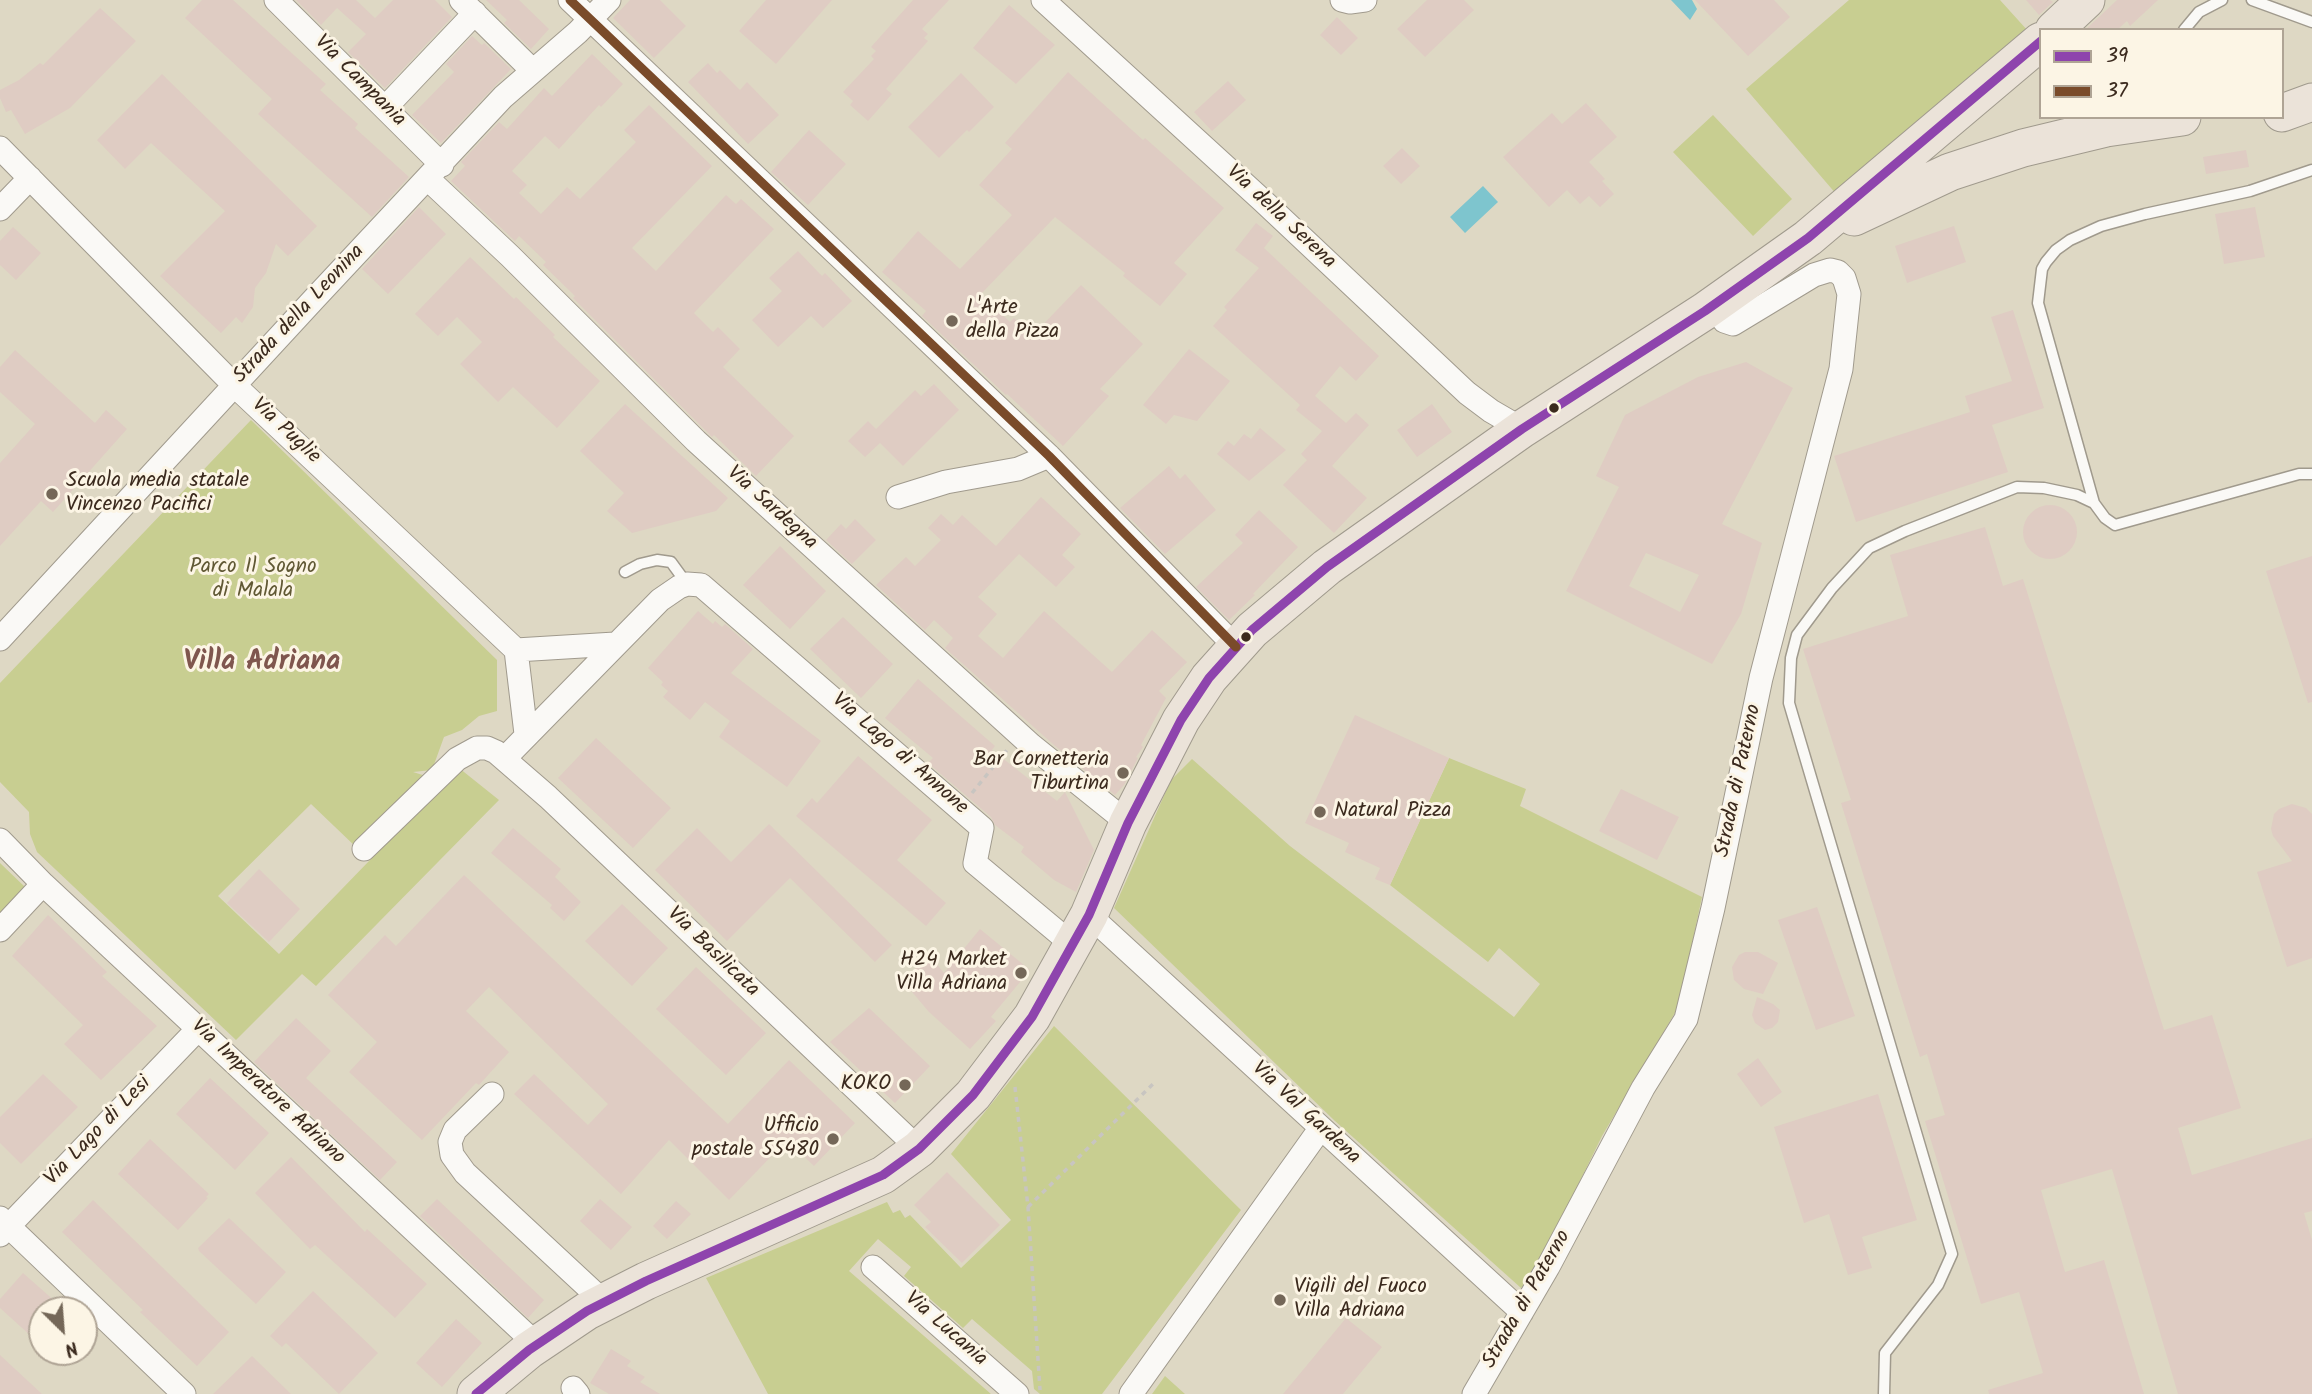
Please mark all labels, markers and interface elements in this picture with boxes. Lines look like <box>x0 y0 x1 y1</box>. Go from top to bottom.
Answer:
legend <box>2039 28 2284 119</box>
street label: Via Campania <box>308 31 410 133</box>
text: 39 <box>2106 40 2128 73</box>
text: 37 <box>2106 75 2128 108</box>
street label: Via della Serena <box>1220 161 1340 275</box>
street label: Strada della Leonina <box>229 240 371 390</box>
place label: L'Arte della Pizza <box>966 296 1059 346</box>
marker: L'Arte della Pizza <box>944 313 960 329</box>
street label: Via Puglie <box>245 394 325 470</box>
unlabelled marker <box>1547 401 1561 415</box>
street label: Via Sardegna <box>720 462 822 556</box>
place label: Scuola media statale Vincenzo Pacifici <box>66 469 249 519</box>
marker: Scuola media statale Vincenzo Pacifici <box>44 486 60 502</box>
park label: Parco Il Sogno di Malala <box>190 555 316 605</box>
unlabelled marker <box>1239 630 1253 644</box>
district label: Villa Adriana <box>184 647 340 681</box>
street label: Via Lago di Annone <box>825 689 973 821</box>
street label: Strada di Paterno <box>1712 702 1768 860</box>
place label: Bar Cornetteria Tiburtina <box>973 748 1109 798</box>
marker: Bar Cornetteria Tiburtina <box>1115 765 1131 781</box>
place label: Natural Pizza <box>1334 799 1451 825</box>
marker: Natural Pizza <box>1312 804 1328 820</box>
street label: Via Basilicata <box>660 903 764 1003</box>
place label: H24 Market Villa Adriana <box>896 948 1007 998</box>
marker: H24 Market Villa Adriana <box>1013 965 1029 981</box>
street label: Via Imperatore Adriano <box>184 1015 350 1171</box>
street label: Via Val Gardena <box>1245 1057 1365 1171</box>
street label: Via Lago di Lesi <box>40 1072 158 1192</box>
place label: KOKO <box>840 1072 891 1098</box>
marker: KOKO <box>897 1077 913 1093</box>
place label: Ufficio postale 55480 <box>692 1114 819 1164</box>
marker: Ufficio postale 55480 <box>825 1131 841 1147</box>
street label: Strada di Paterno <box>1478 1226 1578 1374</box>
place label: Vigili del Fuoco Villa Adriana <box>1294 1275 1427 1325</box>
street label: Via Lucania <box>899 1287 991 1373</box>
marker: Vigili del Fuoco Villa Adriana <box>1272 1292 1288 1308</box>
north arrow <box>28 1296 98 1366</box>
text: N <box>59 1332 83 1364</box>

